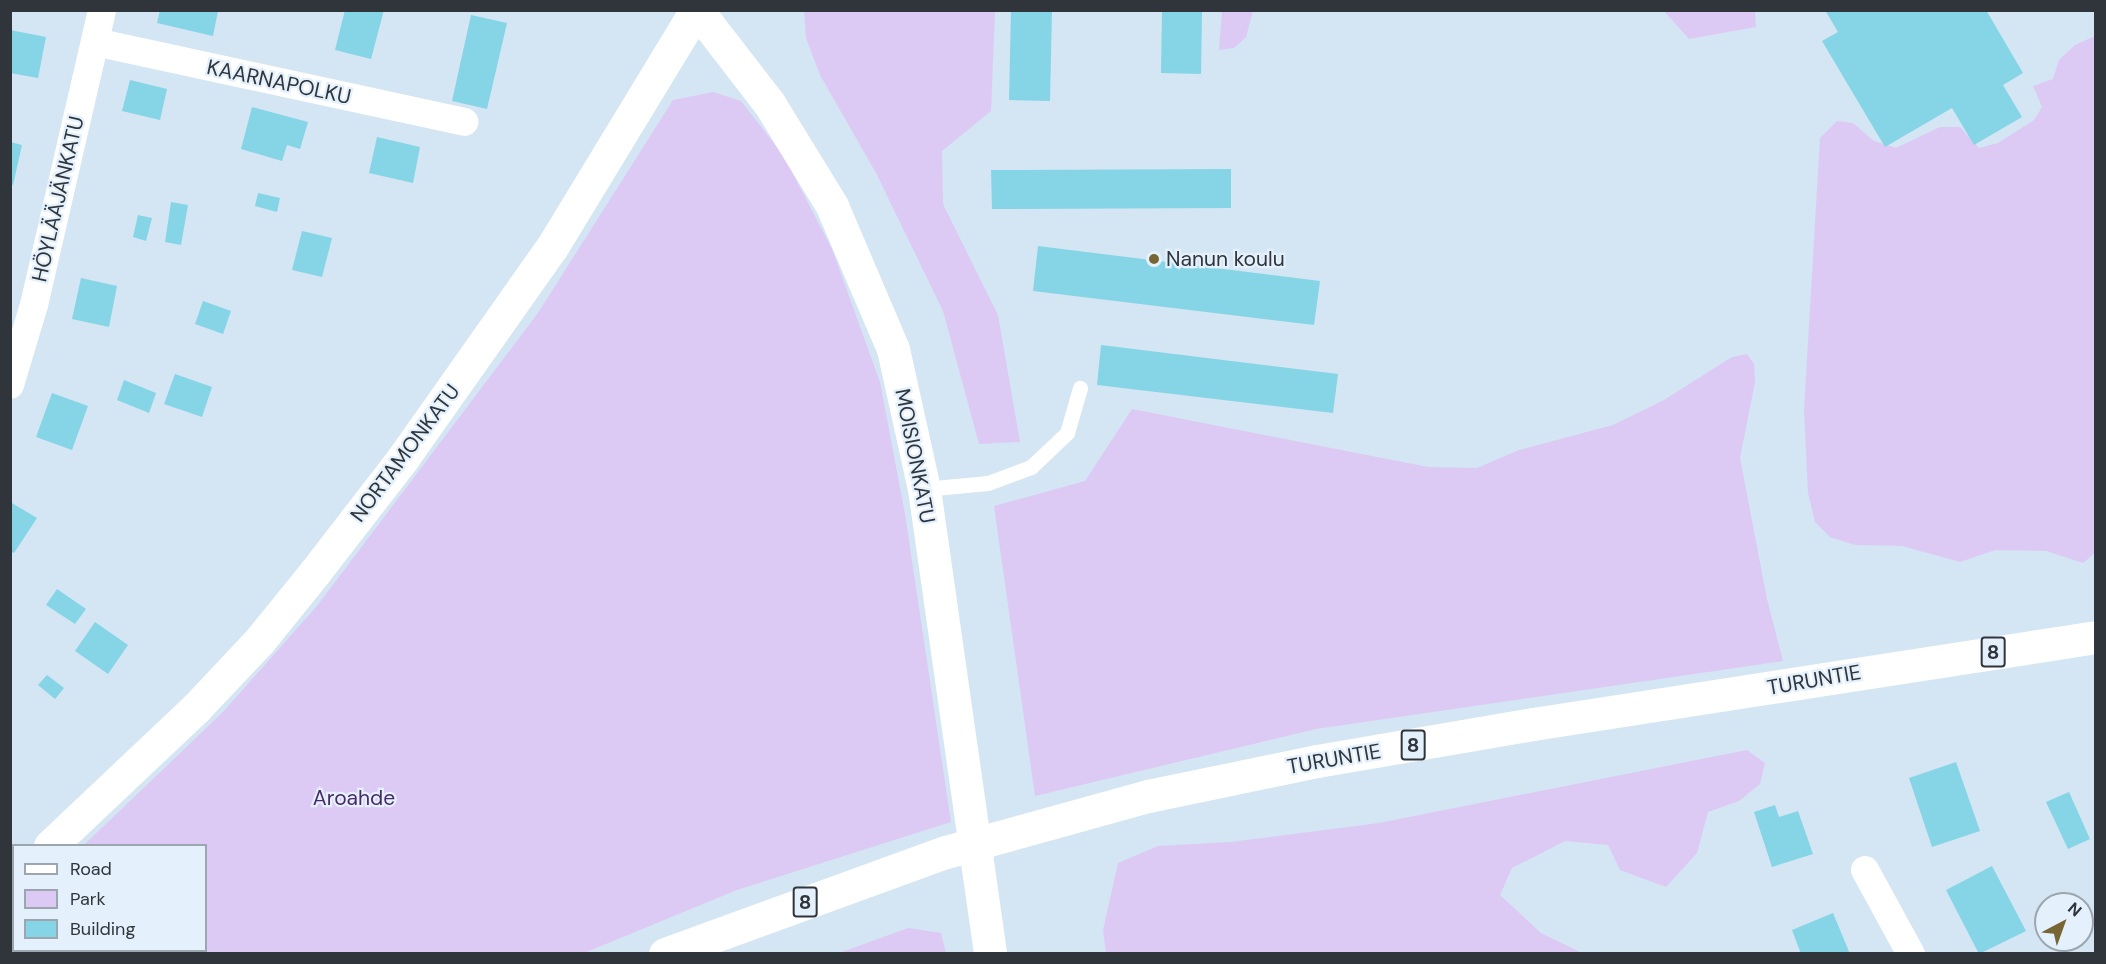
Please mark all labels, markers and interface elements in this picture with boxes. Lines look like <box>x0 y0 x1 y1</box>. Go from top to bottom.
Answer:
street label: KAARNAPOLKU <box>205 54 353 110</box>
street label: HÖYLÄÄJÄNKATU <box>27 114 89 284</box>
place label: Nanun koulu <box>1166 246 1285 272</box>
marker: Nanun koulu <box>1147 252 1161 266</box>
street label: NORTAMONKATU <box>345 379 465 527</box>
street label: MOISIONKATU <box>890 386 940 526</box>
road number: 8 <box>1980 635 2006 669</box>
street label: TURUNTIE <box>1765 659 1863 701</box>
road number: 8 <box>1400 728 1426 762</box>
street label: TURUNTIE <box>1285 738 1383 780</box>
park label: Aroahde <box>313 785 395 811</box>
legend <box>12 844 207 952</box>
text: Road <box>70 857 112 881</box>
road number: 8 <box>792 885 818 919</box>
text: Park <box>70 887 106 911</box>
north arrow <box>2034 892 2094 952</box>
text: N <box>2064 898 2086 921</box>
text: Building <box>70 917 135 941</box>

